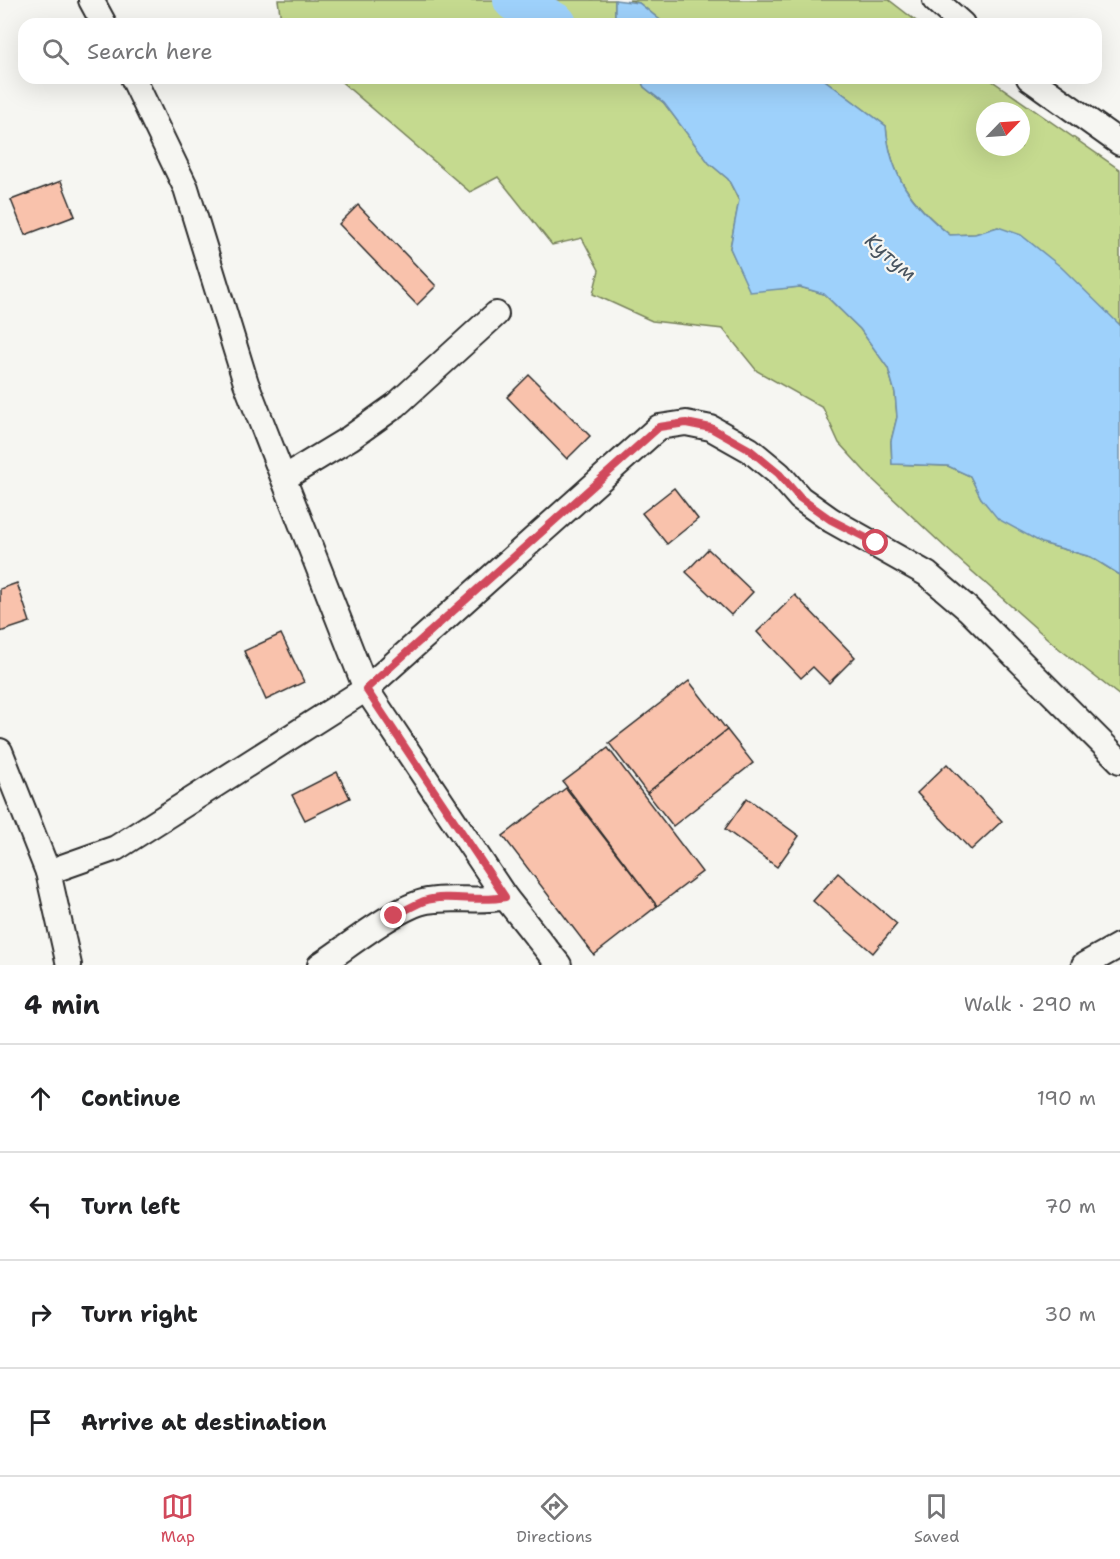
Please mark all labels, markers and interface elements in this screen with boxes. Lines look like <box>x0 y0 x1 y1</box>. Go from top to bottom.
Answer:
search box <box>18 18 1102 84</box>
icon: search <box>39 35 72 68</box>
text: Search here <box>87 37 213 66</box>
north arrow <box>976 102 1030 156</box>
water label: Кутум <box>860 227 922 287</box>
route start <box>862 529 888 555</box>
route end <box>380 902 406 928</box>
text: 4 min <box>24 987 100 1022</box>
text: Walk · 290 m <box>964 991 1096 1017</box>
icon: ahead <box>24 1082 57 1115</box>
text: Continue <box>81 1084 181 1113</box>
text: 190 m <box>1037 1085 1096 1111</box>
icon: left <box>24 1190 57 1223</box>
text: Turn left <box>81 1192 180 1221</box>
text: 70 m <box>1044 1193 1096 1219</box>
icon: right <box>24 1298 57 1331</box>
text: Turn right <box>81 1300 198 1329</box>
text: 30 m <box>1044 1301 1096 1327</box>
icon: arrive <box>24 1406 57 1439</box>
text: Arrive at destination <box>81 1408 327 1437</box>
tab: Map <box>161 1490 195 1547</box>
tab: Directions <box>516 1490 593 1547</box>
tab: Saved <box>914 1490 959 1547</box>

